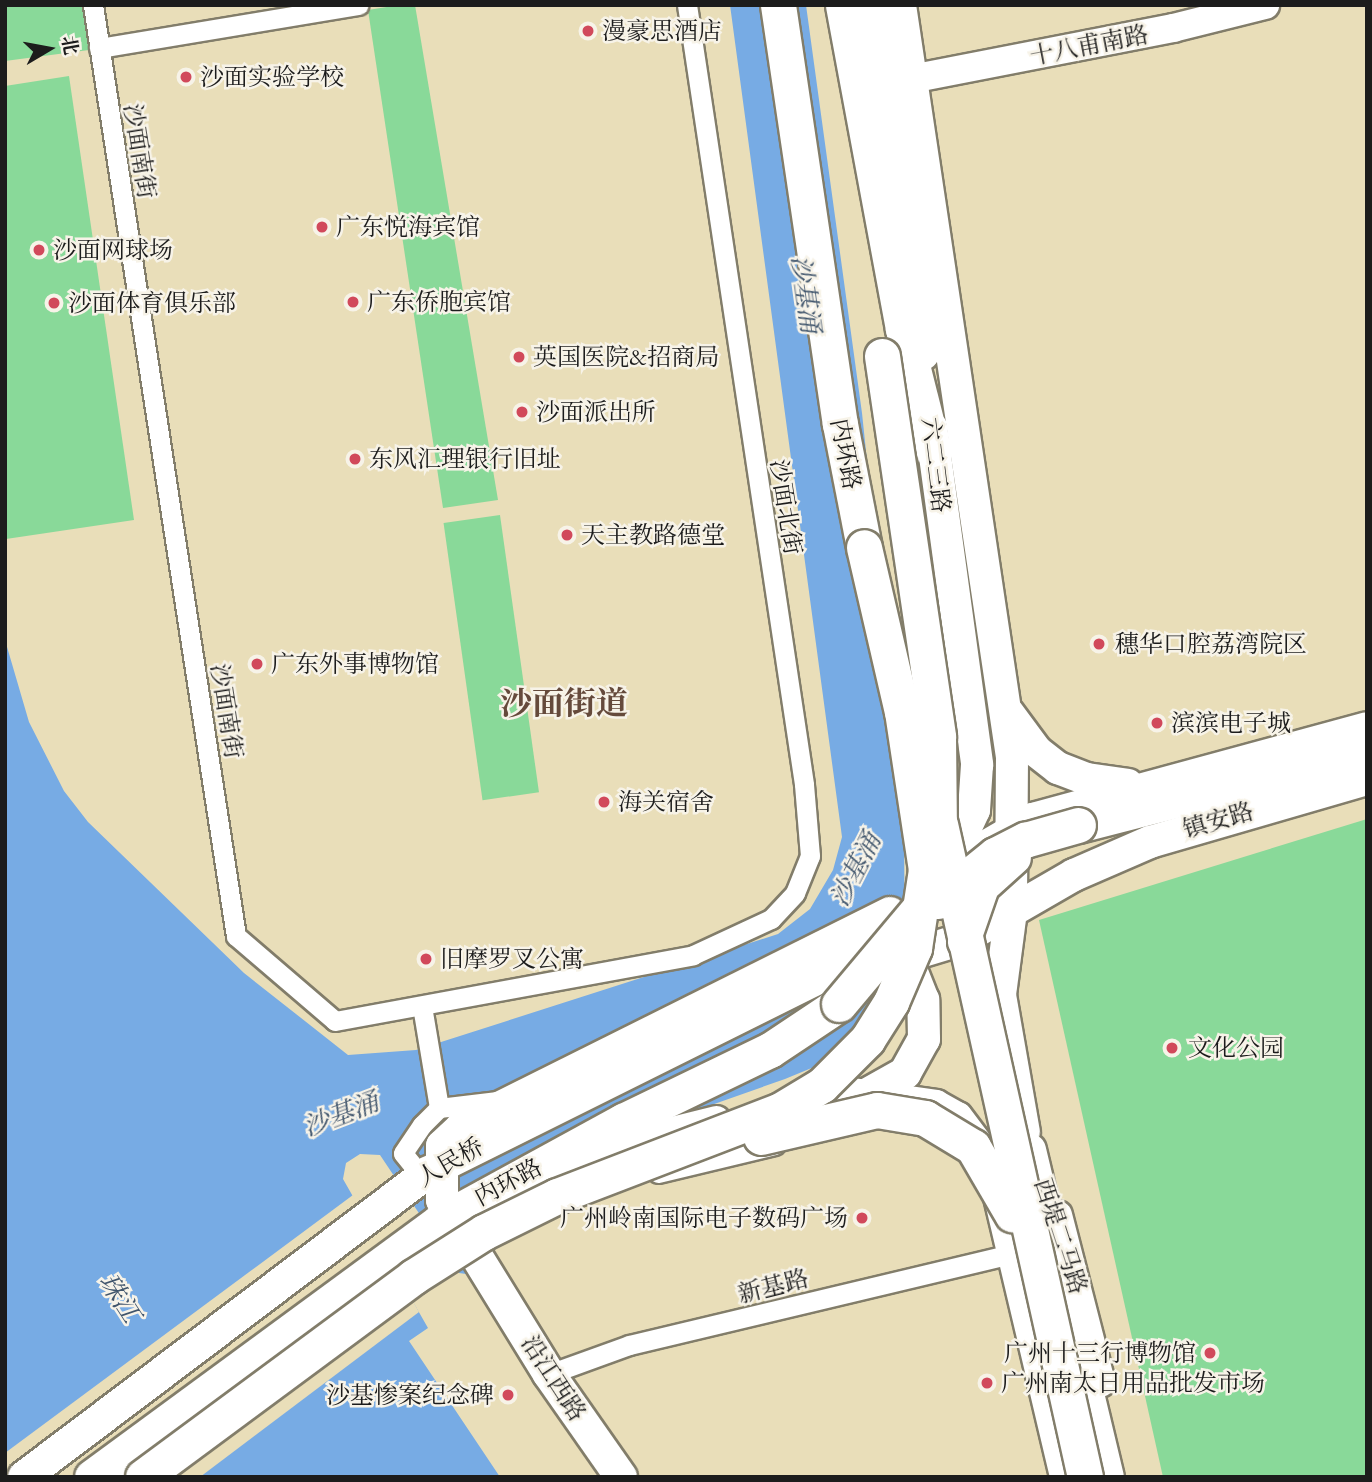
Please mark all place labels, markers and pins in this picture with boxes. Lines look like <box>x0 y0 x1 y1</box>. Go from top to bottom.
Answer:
place label: 漫豪思酒店 <box>602 17 722 45</box>
marker: 漫豪思酒店 <box>580 23 596 39</box>
place label: 沙面实验学校 <box>200 63 344 91</box>
marker: 沙面实验学校 <box>178 69 194 85</box>
place label: 广东悦海宾馆 <box>336 213 480 241</box>
marker: 广东悦海宾馆 <box>314 219 330 235</box>
place label: 沙面网球场 <box>53 236 173 264</box>
marker: 沙面网球场 <box>31 242 47 258</box>
place label: 广东侨胞宾馆 <box>367 288 511 316</box>
place label: 沙面体育俱乐部 <box>68 289 236 317</box>
marker: 广东侨胞宾馆 <box>345 294 361 310</box>
marker: 沙面体育俱乐部 <box>46 295 62 311</box>
place label: 英国医院&招商局 <box>533 343 719 371</box>
marker: 英国医院&招商局 <box>511 349 527 365</box>
place label: 沙面派出所 <box>536 398 656 426</box>
marker: 沙面派出所 <box>514 404 530 420</box>
place label: 东风汇理银行旧址 <box>369 445 561 473</box>
marker: 东风汇理银行旧址 <box>347 451 363 467</box>
place label: 天主教路德堂 <box>581 521 725 549</box>
marker: 天主教路德堂 <box>559 527 575 543</box>
place label: 穗华口腔荔湾院区 <box>1115 630 1307 658</box>
marker: 穗华口腔荔湾院区 <box>1089 634 1109 654</box>
place label: 广东外事博物馆 <box>271 650 439 678</box>
marker: 广东外事博物馆 <box>249 656 265 672</box>
place label: 滨滨电子城 <box>1171 709 1291 737</box>
marker: 滨滨电子城 <box>1149 715 1165 731</box>
place label: 海关宿舍 <box>618 788 714 816</box>
marker: 海关宿舍 <box>596 794 612 810</box>
place label: 旧摩罗叉公寓 <box>440 945 584 973</box>
marker: 旧摩罗叉公寓 <box>418 951 434 967</box>
place label: 文化公园 <box>1188 1034 1284 1062</box>
marker: 文化公园 <box>1162 1038 1182 1058</box>
place label: 广州岭南国际电子数码广场 <box>560 1204 848 1232</box>
marker: 广州岭南国际电子数码广场 <box>854 1210 870 1226</box>
place label: 广州十三行博物馆 <box>1004 1339 1196 1367</box>
marker: 广州十三行博物馆 <box>1202 1345 1218 1361</box>
place label: 广州南太日用品批发市场 <box>1001 1369 1265 1397</box>
marker: 广州南太日用品批发市场 <box>979 1375 995 1391</box>
place label: 沙基惨案纪念碑 <box>326 1381 494 1409</box>
marker: 沙基惨案纪念碑 <box>500 1387 516 1403</box>

